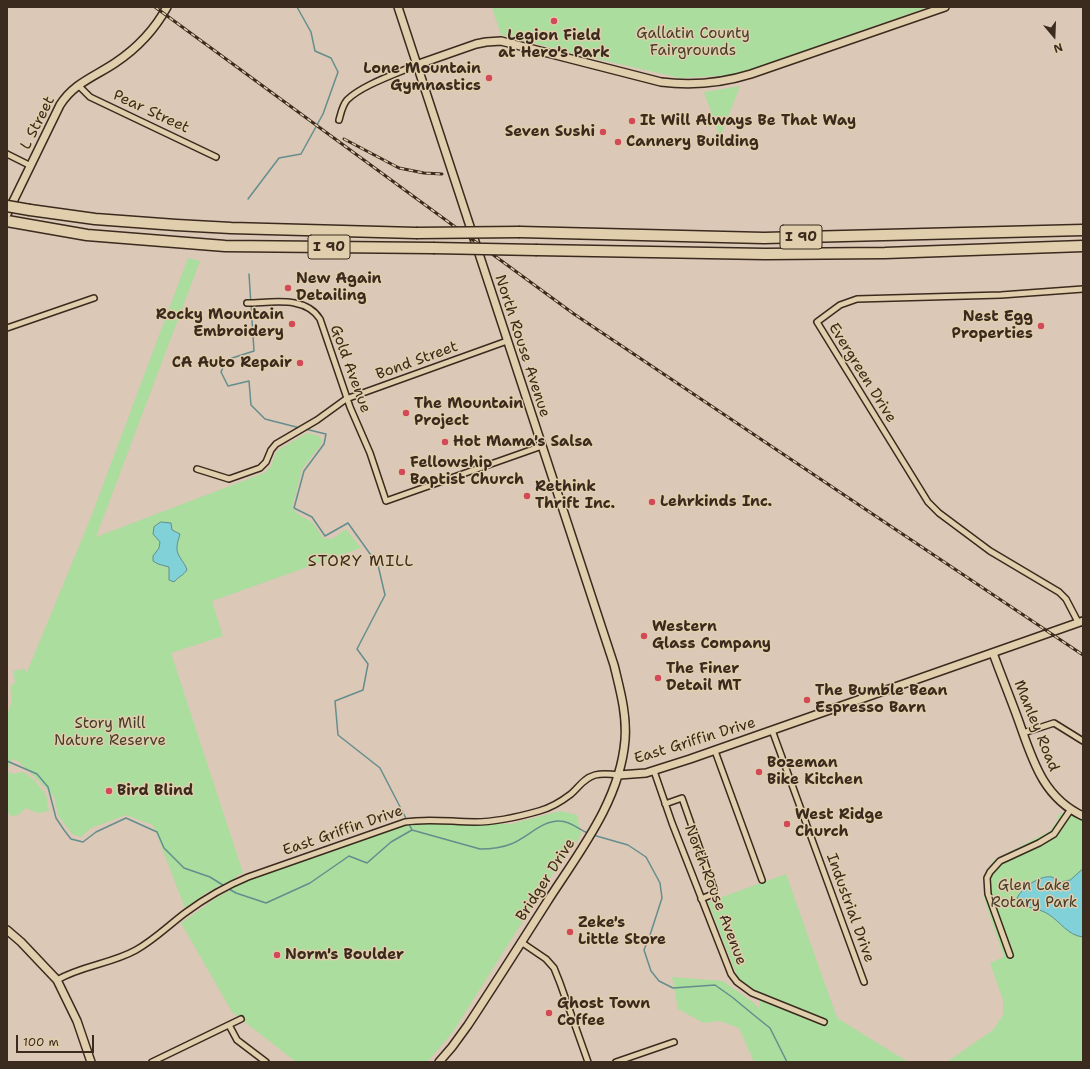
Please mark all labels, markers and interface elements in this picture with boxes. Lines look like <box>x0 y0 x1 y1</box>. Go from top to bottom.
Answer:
marker: Legion Field at Hero's Park <box>549 16 559 26</box>
north arrow <box>1034 16 1074 56</box>
park label: Gallatin County Fairgrounds <box>636 25 750 60</box>
place label: Legion Field at Hero's Park <box>498 27 610 62</box>
text: N <box>1052 39 1065 56</box>
place label: Lone Mountain Gymnastics <box>363 60 481 95</box>
marker: Lone Mountain Gymnastics <box>484 73 494 83</box>
street label: Pear Street <box>110 87 192 137</box>
street label: L Street <box>17 93 59 153</box>
place label: It Will Always Be That Way <box>640 112 856 130</box>
marker: It Will Always Be That Way <box>627 116 637 126</box>
place label: Seven Sushi <box>505 123 595 141</box>
marker: Seven Sushi <box>598 127 608 137</box>
place label: Cannery Building <box>626 133 759 151</box>
marker: Cannery Building <box>613 137 623 147</box>
road number: I 90 <box>780 225 822 249</box>
road number: I 90 <box>308 235 350 259</box>
place label: New Again Detailing <box>296 270 382 305</box>
street label: North Rouse Avenue <box>490 272 554 420</box>
marker: New Again Detailing <box>283 283 293 293</box>
place label: Rocky Mountain Embroidery <box>156 306 284 341</box>
place label: Nest Egg Properties <box>952 308 1033 343</box>
marker: Rocky Mountain Embroidery <box>287 319 297 329</box>
street label: Evergreen Drive <box>824 320 900 426</box>
marker: Nest Egg Properties <box>1036 321 1046 331</box>
street label: Gold Avenue <box>326 323 374 415</box>
street label: Bond Street <box>374 338 460 384</box>
place label: CA Auto Repair <box>172 354 292 372</box>
marker: CA Auto Repair <box>295 358 305 368</box>
place label: The Mountain Project <box>414 395 523 430</box>
marker: The Mountain Project <box>401 408 411 418</box>
place label: Hot Mama's Salsa <box>453 433 593 451</box>
marker: Hot Mama's Salsa <box>440 437 450 447</box>
place label: Fellowship Baptist Church <box>410 454 524 489</box>
marker: Fellowship Baptist Church <box>397 467 407 477</box>
place label: Rethink Thrift Inc. <box>535 478 615 513</box>
marker: Rethink Thrift Inc. <box>522 491 532 501</box>
place label: Lehrkinds Inc. <box>660 493 772 511</box>
marker: Lehrkinds Inc. <box>647 497 657 507</box>
district label: STORY MILL <box>308 552 414 572</box>
place label: Western Glass Company <box>652 618 771 653</box>
marker: Western Glass Company <box>639 631 649 641</box>
place label: The Finer Detail MT <box>666 660 742 695</box>
marker: The Finer Detail MT <box>653 673 663 683</box>
street label: Manley Road <box>1009 678 1063 774</box>
place label: The Bumble Bean Espresso Barn <box>815 682 948 717</box>
marker: The Bumble Bean Espresso Barn <box>802 695 812 705</box>
street label: East Griffin Drive <box>632 714 758 768</box>
park label: Story Mill Nature Reserve <box>54 715 166 750</box>
place label: Bozeman Bike Kitchen <box>767 754 863 789</box>
marker: Bozeman Bike Kitchen <box>754 767 764 777</box>
place label: Bird Blind <box>117 782 193 800</box>
marker: Bird Blind <box>104 786 114 796</box>
street label: East Griffin Drive <box>281 802 405 860</box>
place label: West Ridge Church <box>795 806 883 841</box>
marker: West Ridge Church <box>782 819 792 829</box>
street label: North Rouse Avenue <box>680 822 750 968</box>
street label: Bridger Drive <box>513 835 579 925</box>
street label: Industrial Drive <box>822 851 878 965</box>
park label: Glen Lake Rotary Park <box>991 877 1077 912</box>
place label: Zeke's Little Store <box>578 914 666 949</box>
marker: Zeke's Little Store <box>565 927 575 937</box>
place label: Norm's Boulder <box>285 946 404 964</box>
marker: Norm's Boulder <box>272 950 282 960</box>
place label: Ghost Town Coffee <box>557 995 650 1030</box>
marker: Ghost Town Coffee <box>544 1008 554 1018</box>
scale bar <box>18 1027 96 1053</box>
text: 100 m <box>23 1034 59 1050</box>

